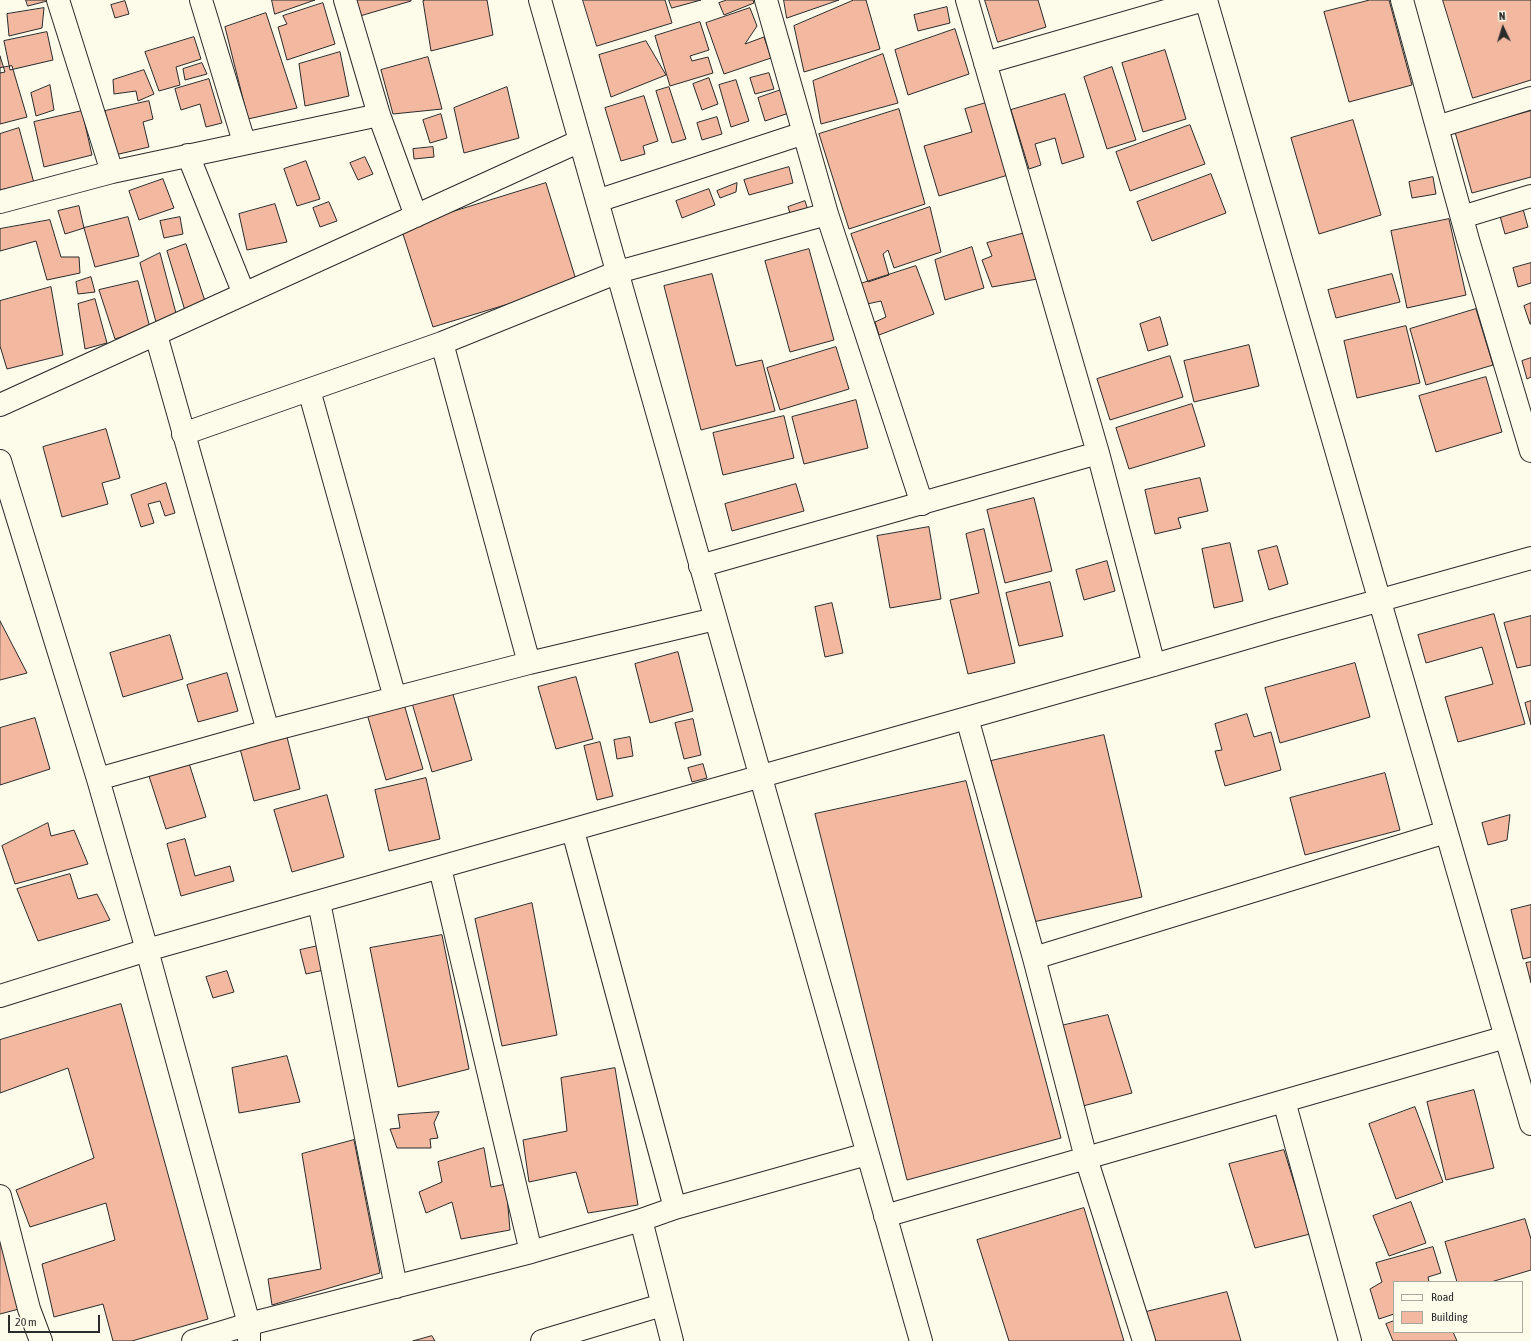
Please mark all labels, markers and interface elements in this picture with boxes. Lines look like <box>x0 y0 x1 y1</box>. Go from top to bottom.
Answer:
north arrow <box>1483 8 1523 48</box>
text: N <box>1499 10 1506 22</box>
legend <box>1393 1281 1523 1333</box>
text: Road <box>1431 1290 1454 1304</box>
scale bar <box>10 1307 102 1333</box>
text: Building <box>1431 1310 1468 1324</box>
text: 20 m <box>15 1315 37 1329</box>

